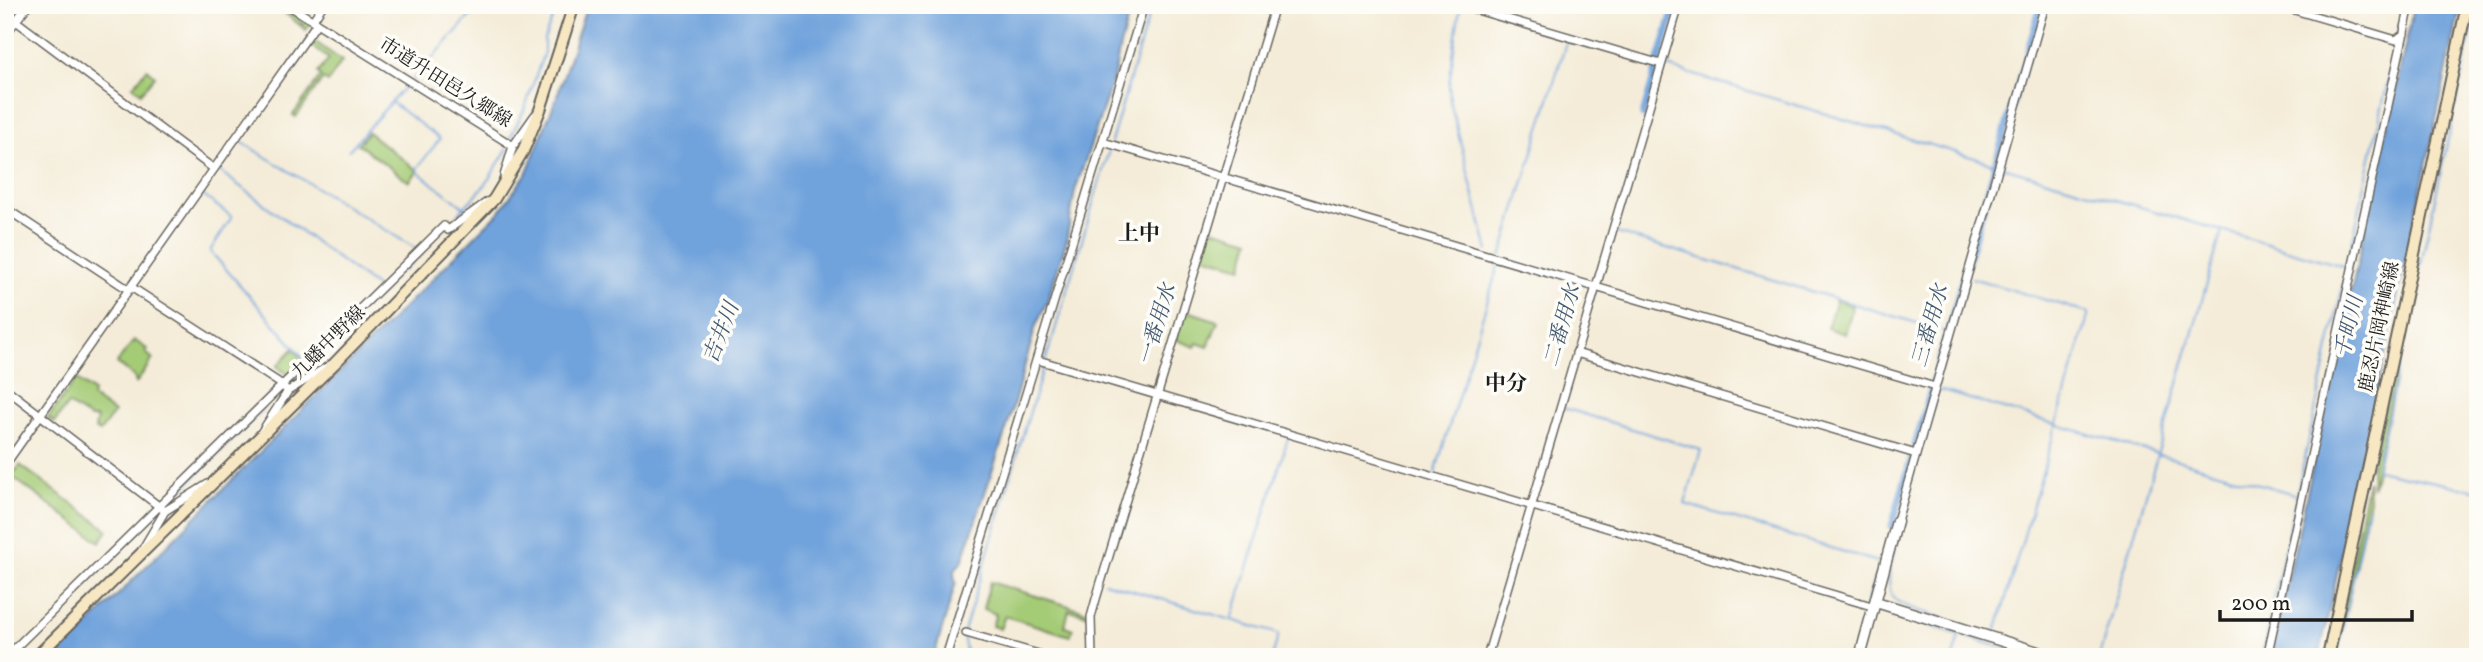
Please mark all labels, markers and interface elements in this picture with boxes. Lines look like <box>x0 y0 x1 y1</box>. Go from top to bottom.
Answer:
street label: 市道升田邑久郷線 <box>374 32 516 134</box>
district label: 上中 <box>1118 220 1160 249</box>
street label: 鹿忍片岡神崎線 <box>2353 259 2407 395</box>
water label: 一番用水 <box>1132 279 1185 369</box>
water label: 二番用水 <box>1537 280 1589 370</box>
water label: 三番用水 <box>1905 280 1957 370</box>
water label: 千町川 <box>2329 291 2372 361</box>
water label: 吉井川 <box>697 297 748 368</box>
street label: 九蟠中野線 <box>286 300 372 386</box>
district label: 中分 <box>1485 370 1527 399</box>
scale bar <box>2220 578 2413 622</box>
text: 200 m <box>2231 590 2291 619</box>

